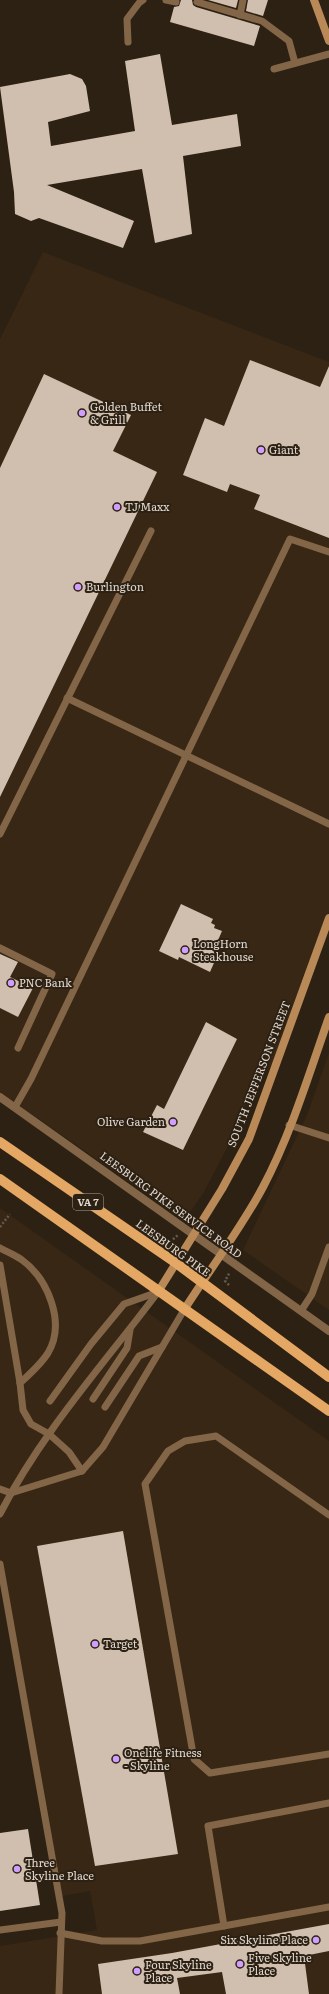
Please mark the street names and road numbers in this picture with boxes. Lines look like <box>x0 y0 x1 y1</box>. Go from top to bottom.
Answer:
street label: SOUTH JEFFERSON STREET <box>223 998 293 1149</box>
street label: LEESBURG PIKE SERVICE ROAD <box>97 1149 245 1261</box>
road number: VA 7 <box>73 1194 103 1210</box>
street label: LEESBURG PIKE <box>133 1217 213 1279</box>

